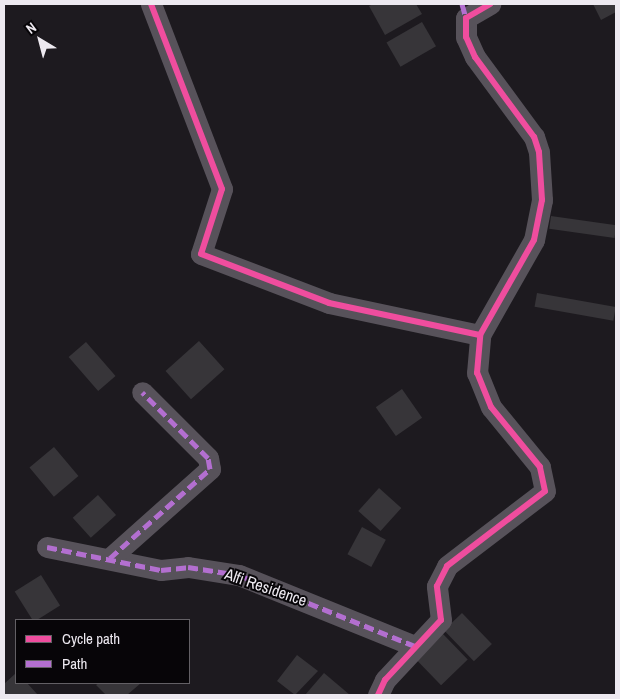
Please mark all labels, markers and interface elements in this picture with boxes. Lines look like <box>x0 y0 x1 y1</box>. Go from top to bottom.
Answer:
north arrow <box>15 15 65 65</box>
text: N <box>22 18 40 38</box>
street label: Alfi Residence <box>223 564 309 610</box>
legend <box>15 619 190 684</box>
text: Cycle path <box>62 628 120 649</box>
text: Path <box>62 653 87 674</box>

